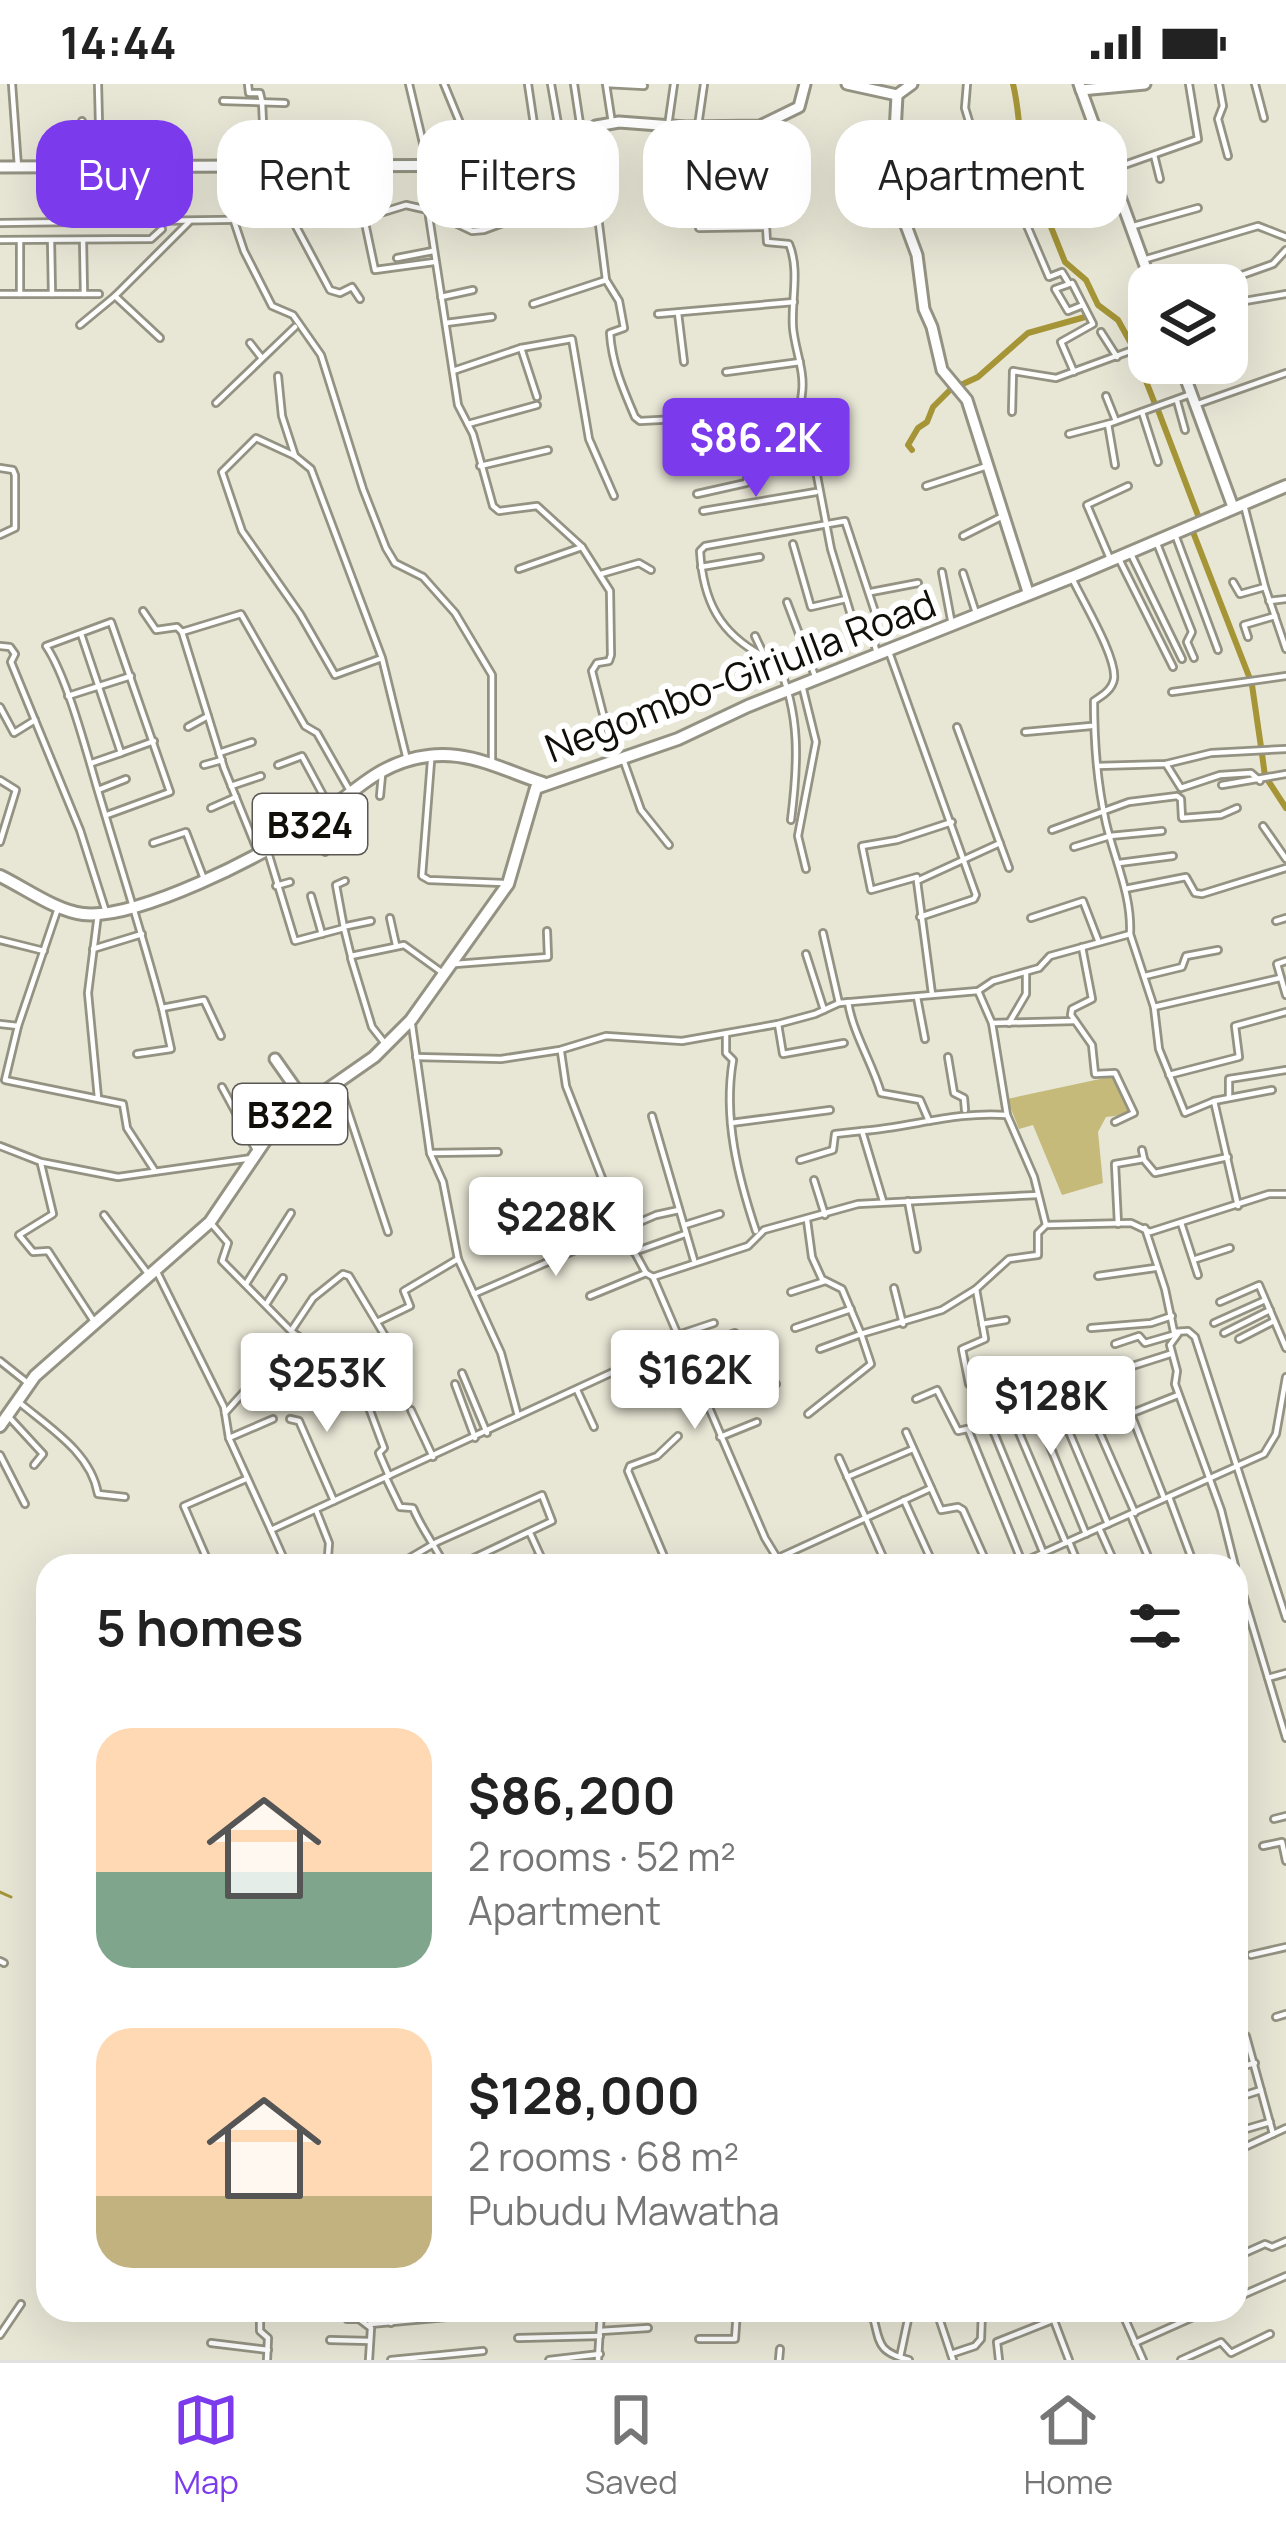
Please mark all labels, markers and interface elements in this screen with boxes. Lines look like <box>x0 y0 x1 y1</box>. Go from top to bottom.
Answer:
text: 14:44 <box>60 11 177 73</box>
chip: Buy <box>36 120 193 228</box>
chip: Rent <box>217 120 393 228</box>
chip: Filters <box>417 120 619 228</box>
chip: New <box>643 120 811 228</box>
chip: Apartment <box>835 120 1127 228</box>
map controls <box>1128 264 1248 384</box>
button: layers <box>1128 264 1248 384</box>
pin: $86.2K <box>658 398 854 500</box>
text: $86.2K <box>690 410 822 464</box>
street label: Negombo-Giriulla Road <box>537 576 943 774</box>
road number: B324 <box>253 794 367 854</box>
road number: B322 <box>233 1084 347 1144</box>
pin: $228K <box>472 1177 640 1279</box>
text: $228K <box>496 1189 616 1243</box>
pin: $162K <box>611 1330 779 1432</box>
pin: $253K <box>243 1333 411 1435</box>
text: $162K <box>638 1342 752 1396</box>
text: $253K <box>268 1345 386 1399</box>
pin: $128K <box>967 1356 1135 1458</box>
text: $128K <box>994 1368 1108 1422</box>
text: 5 homes <box>96 1592 303 1661</box>
icon: filters <box>1122 1593 1188 1659</box>
text: $86,200 <box>468 1760 676 1829</box>
icon: home <box>192 1776 336 1920</box>
text: 2 rooms · 52 m² <box>468 1829 736 1883</box>
text: Apartment <box>468 1883 661 1937</box>
text: $128,000 <box>468 2060 700 2129</box>
icon: home <box>192 2076 336 2220</box>
text: 2 rooms · 68 m² <box>468 2129 739 2183</box>
text: Pubudu Mawatha <box>468 2183 780 2237</box>
tab: Map <box>173 2387 239 2504</box>
tab: Saved <box>585 2387 678 2504</box>
tab: Home <box>1024 2387 1113 2504</box>

